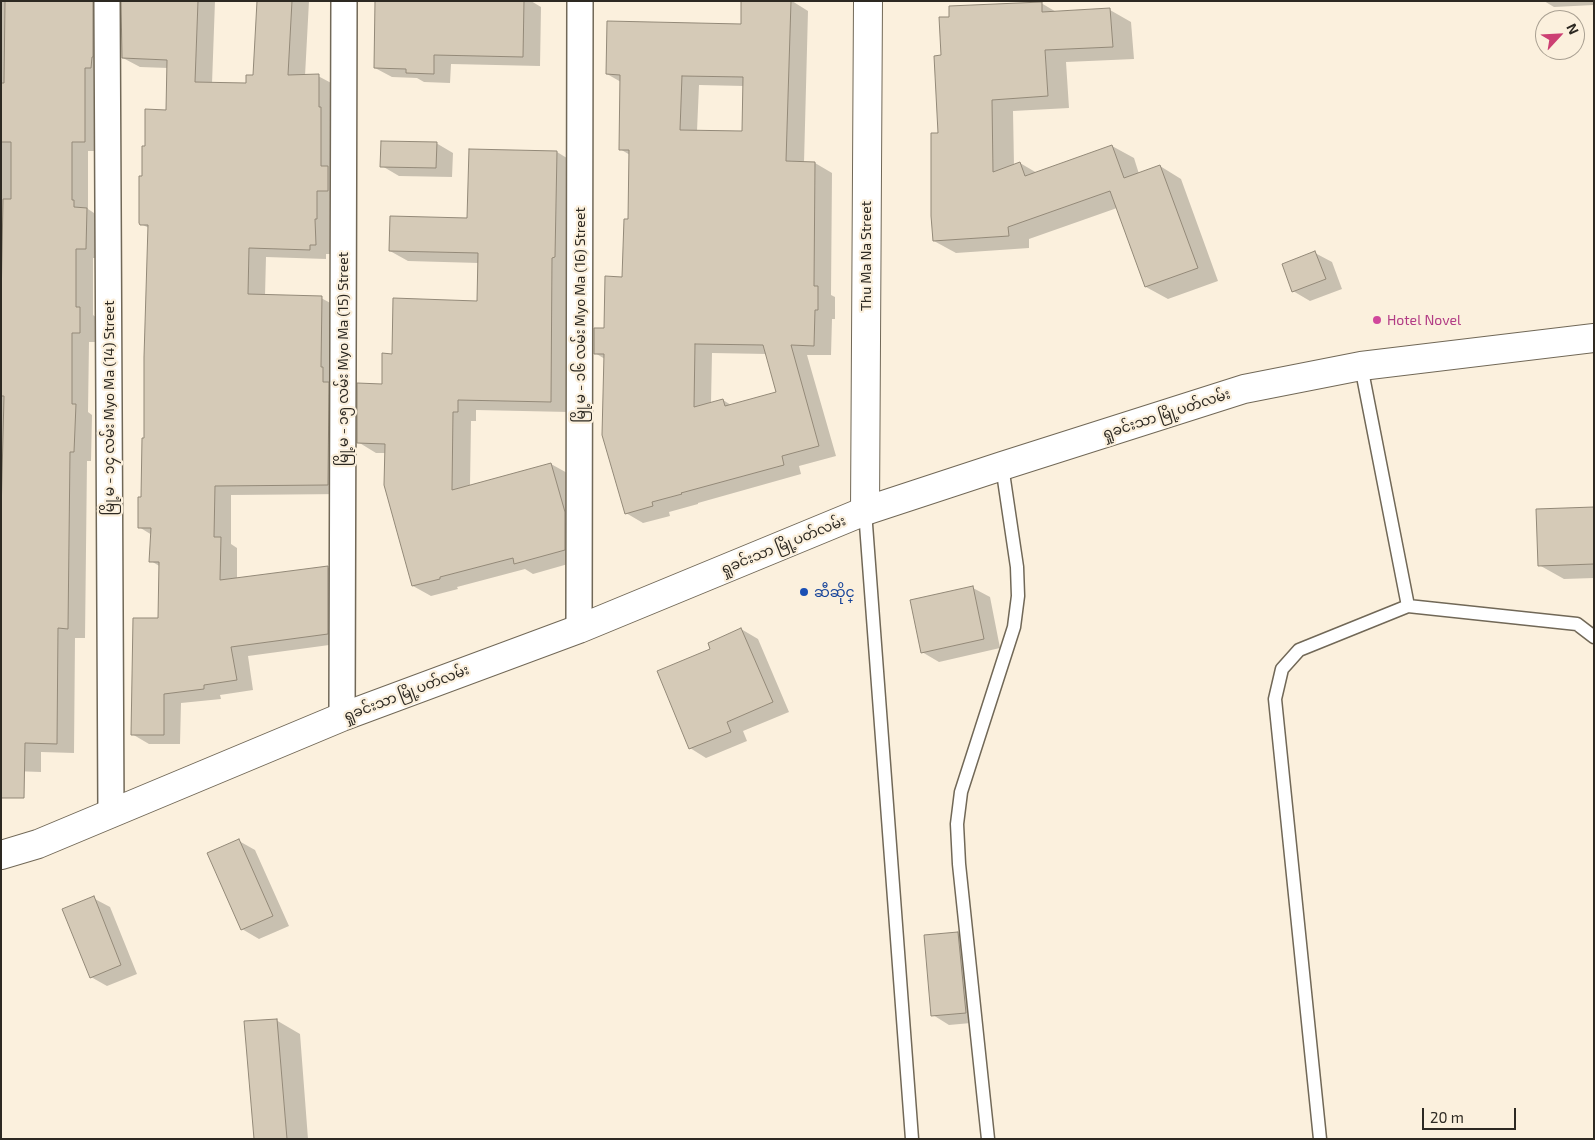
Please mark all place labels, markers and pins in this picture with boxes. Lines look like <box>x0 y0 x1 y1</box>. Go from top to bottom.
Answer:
place label: Hotel Novel <box>1387 312 1461 328</box>
marker: Hotel Novel <box>1371 314 1383 326</box>
place label: ဆီဆိုင္ <box>814 584 855 600</box>
marker: ဆီဆိုင္ <box>798 586 810 598</box>

